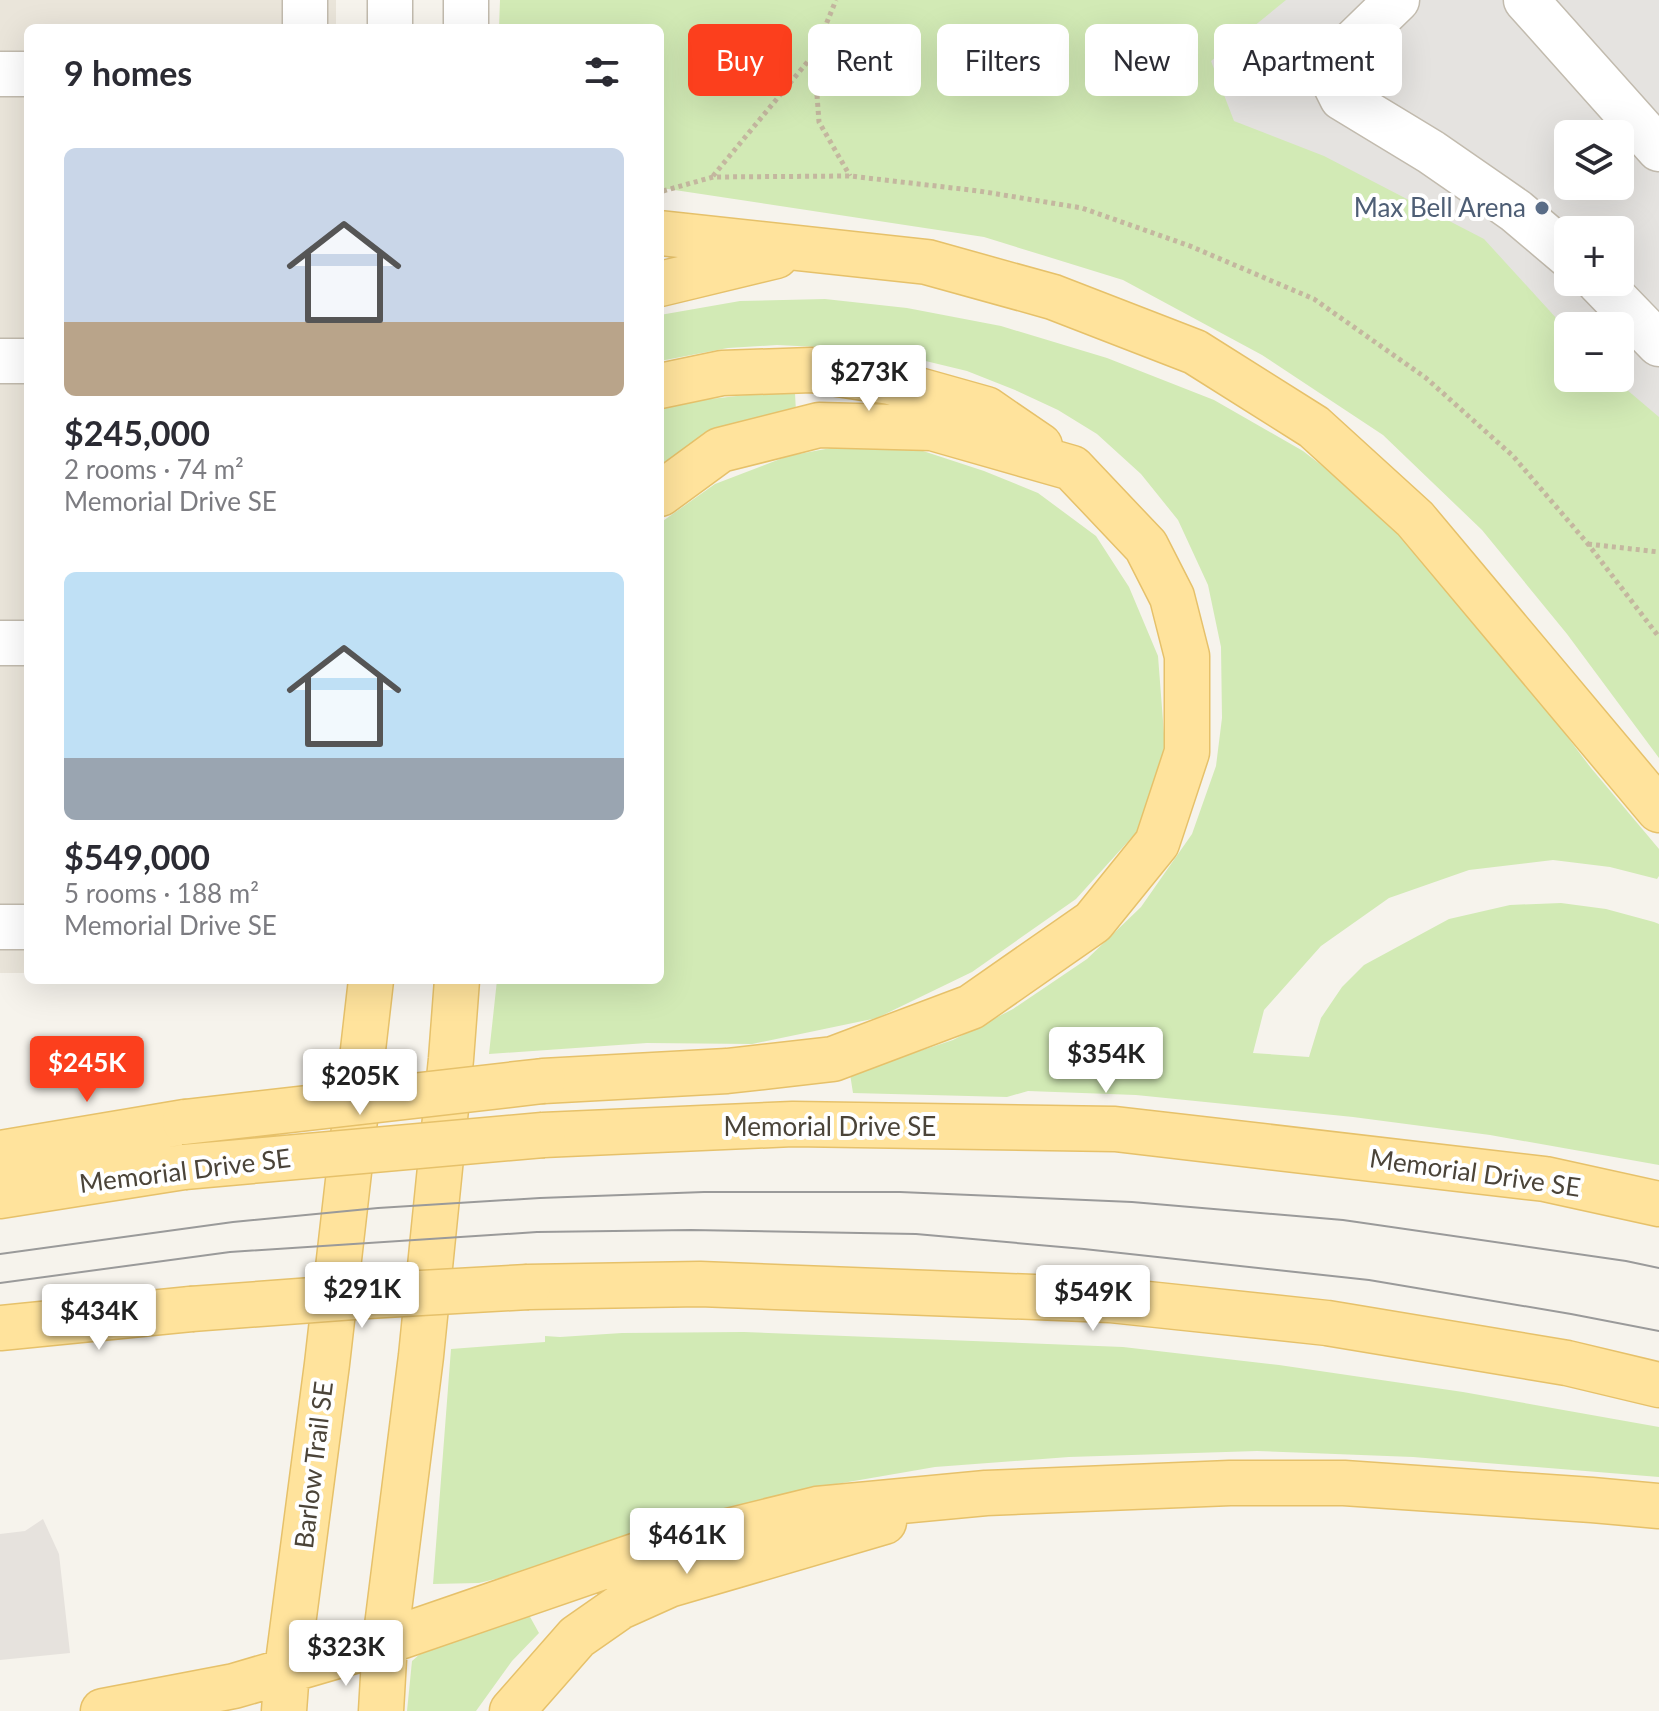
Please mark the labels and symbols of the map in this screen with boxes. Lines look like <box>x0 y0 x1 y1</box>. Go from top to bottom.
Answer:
place label: Max Bell Arena <box>1354 191 1526 223</box>
marker: Max Bell Arena <box>1533 199 1551 217</box>
pin: $273K <box>813 345 925 413</box>
pin: $354K <box>1050 1027 1162 1095</box>
pin: $245K <box>31 1036 143 1104</box>
pin: $205K <box>304 1049 416 1117</box>
street label: Memorial Drive SE <box>724 1110 936 1142</box>
street label: Memorial Drive SE <box>77 1141 292 1199</box>
street label: Memorial Drive SE <box>1368 1141 1583 1203</box>
pin: $291K <box>306 1262 418 1330</box>
pin: $549K <box>1037 1265 1149 1333</box>
pin: $434K <box>43 1284 155 1352</box>
street label: Barlow Trail SE <box>287 1379 339 1550</box>
pin: $461K <box>631 1508 743 1576</box>
pin: $323K <box>290 1620 402 1688</box>

